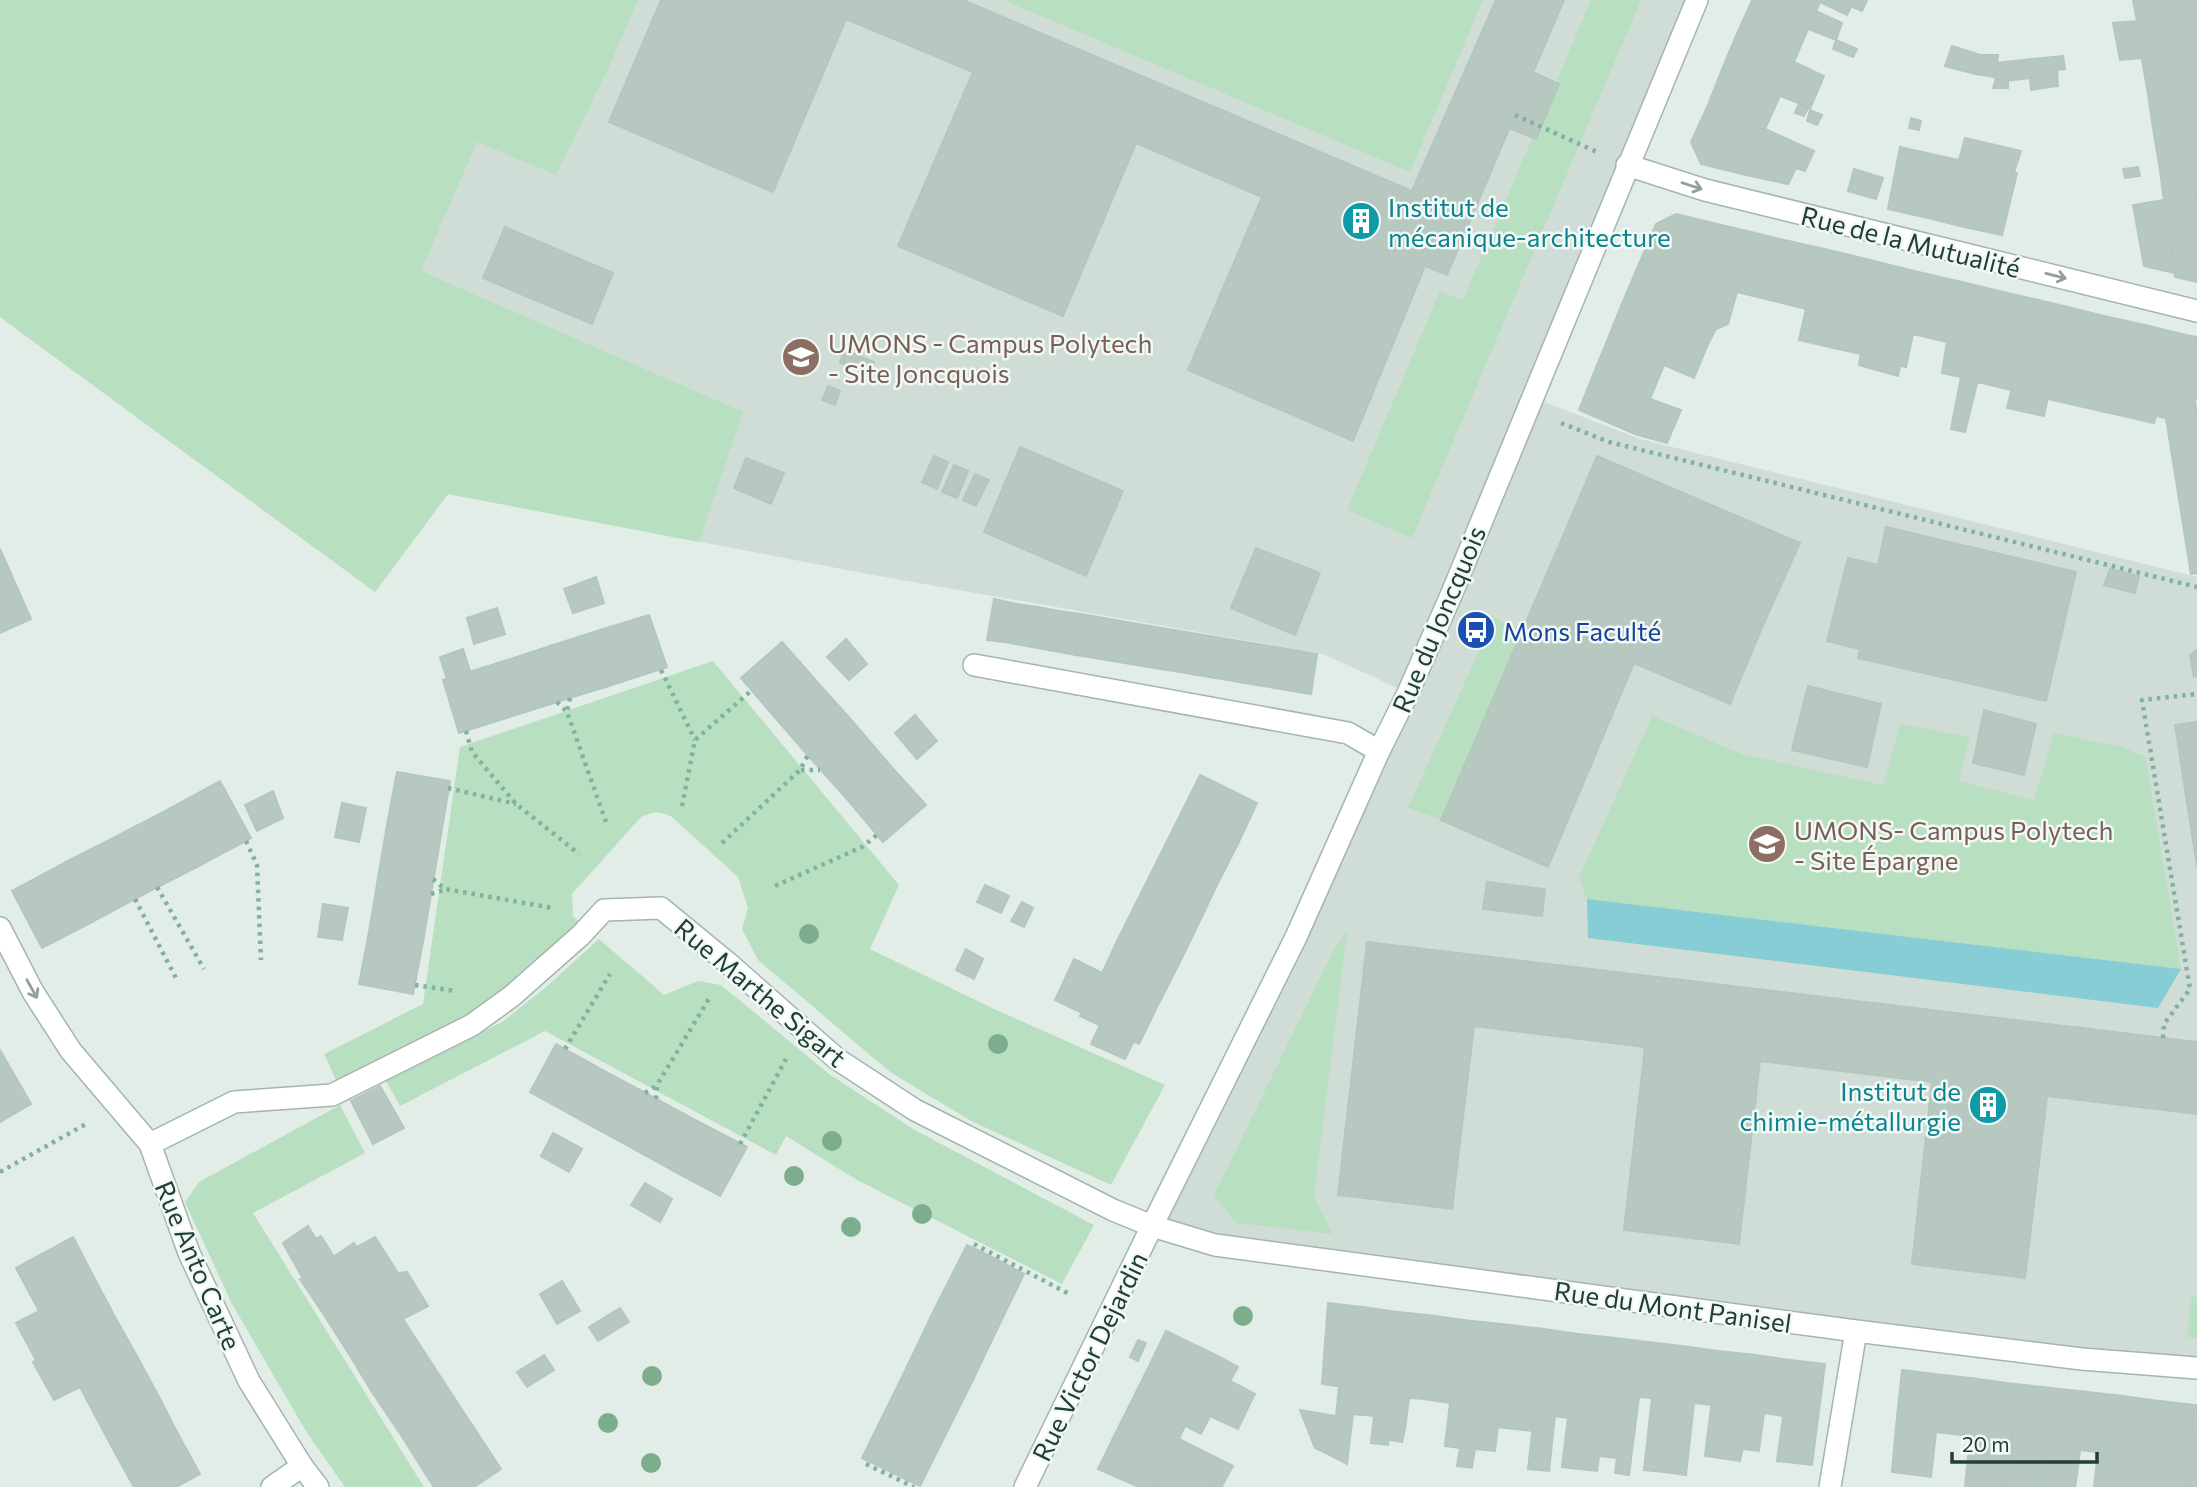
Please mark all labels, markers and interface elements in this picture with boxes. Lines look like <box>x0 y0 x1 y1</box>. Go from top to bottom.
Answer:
one-way arrow <box>1681 181 1703 193</box>
place label: Institut de mécanique-architecture <box>1388 191 1671 252</box>
street label: Rue de la Mutualité <box>1798 199 2024 283</box>
building icon: Institut de mécanique-architecture <box>1340 200 1382 242</box>
one-way arrow <box>2044 270 2066 283</box>
place label: UMONS - Campus Polytech - Site Joncquois <box>828 327 1152 388</box>
school or university icon: UMONS - Campus Polytech - Site Joncquois <box>780 336 822 378</box>
street label: Rue du Joncquois <box>1385 521 1491 717</box>
bus stop icon: Mons Faculté <box>1455 609 1497 651</box>
place label: Mons Faculté <box>1503 615 1661 646</box>
place label: UMONS- Campus Polytech - Site Épargne <box>1794 814 2113 875</box>
school or university icon: UMONS- Campus Polytech - Site Épargne <box>1746 823 1788 865</box>
street label: Rue Marthe Sigart <box>669 911 853 1073</box>
one-way arrow <box>25 978 39 998</box>
place label: Institut de chimie-métallurgie <box>1739 1075 1961 1136</box>
building icon: Institut de chimie-métallurgie <box>1967 1084 2009 1126</box>
street label: Rue Anto Carte <box>150 1176 248 1354</box>
street label: Rue Victor Dejardin <box>1025 1246 1153 1466</box>
street label: Rue du Mont Panisel <box>1552 1274 1794 1338</box>
scale bar <box>1952 1420 2097 1464</box>
text: 20 m <box>1962 1431 2010 1456</box>

